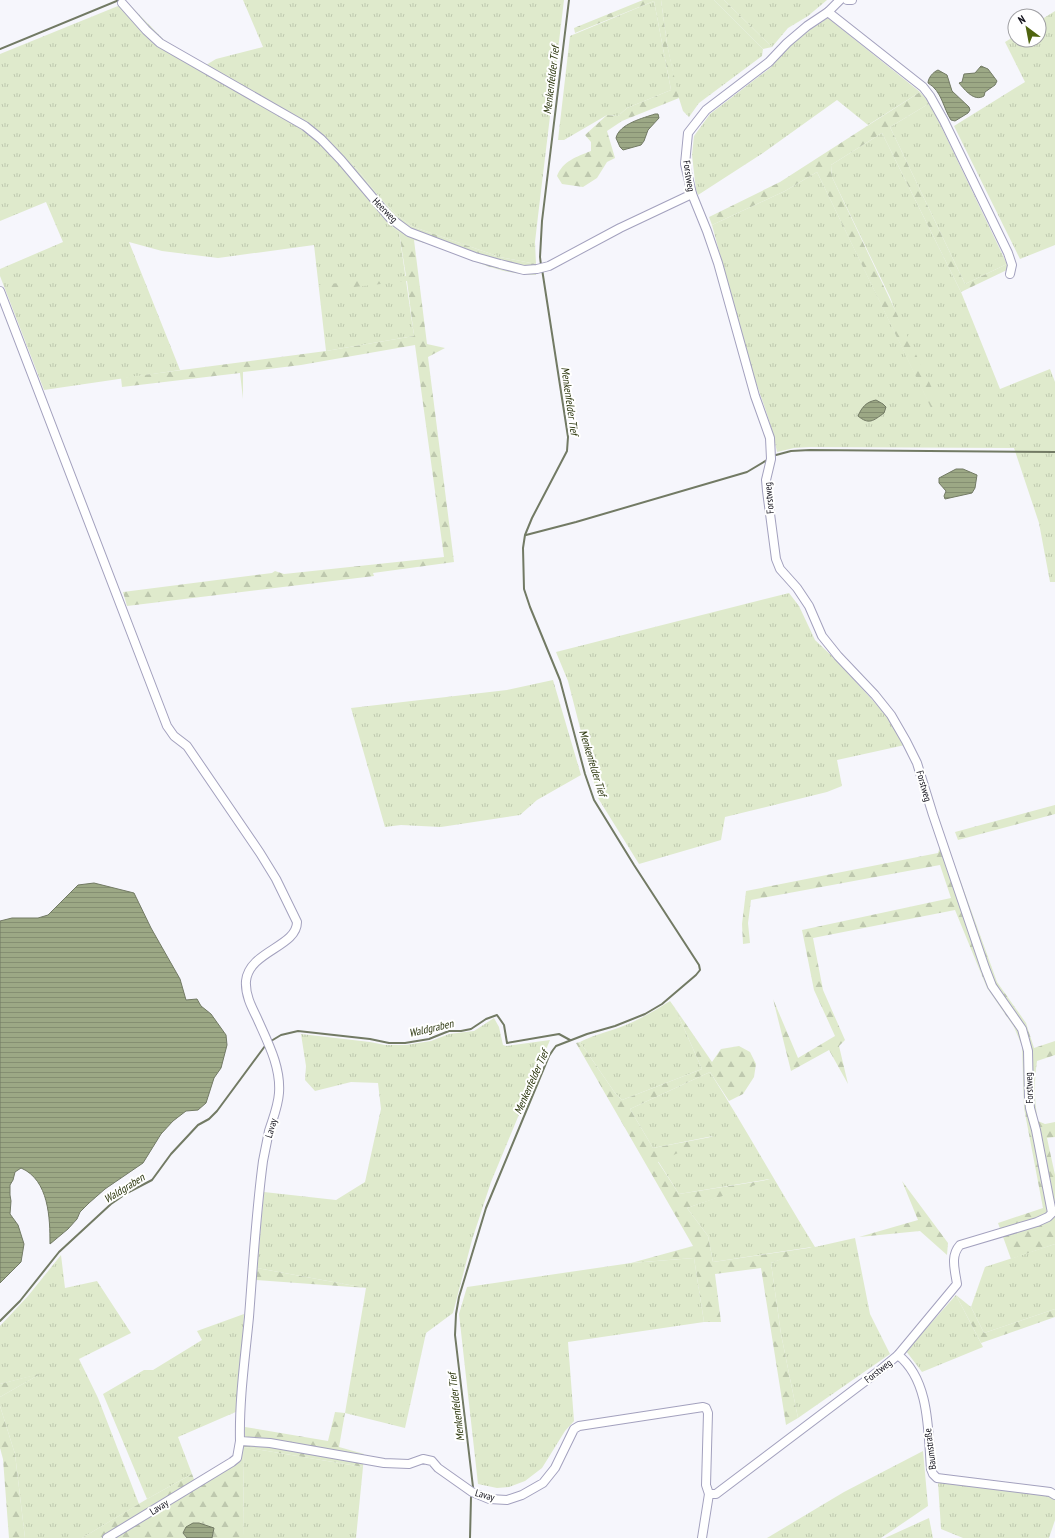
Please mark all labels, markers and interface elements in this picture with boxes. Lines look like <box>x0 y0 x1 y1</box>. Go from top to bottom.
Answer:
north arrow <box>1007 8 1047 48</box>
text: N <box>1015 12 1028 27</box>
water label: Menkenfelder Tief <box>540 42 563 115</box>
street label: Forstweg <box>680 159 698 193</box>
street label: Heerweg <box>370 195 400 225</box>
water label: Menkenfelder Tief <box>558 366 582 439</box>
street label: Forstweg <box>761 482 777 514</box>
water label: Menkenfelder Tief <box>576 728 611 801</box>
street label: Forstweg <box>913 769 935 803</box>
water label: Waldgraben <box>407 1016 456 1040</box>
water label: Menkenfelder Tief <box>511 1045 553 1116</box>
street label: Forstweg <box>1022 1072 1036 1104</box>
street label: Lavay <box>262 1116 280 1139</box>
water label: Waldgraben <box>101 1170 148 1206</box>
street label: Forstweg <box>862 1356 894 1386</box>
water label: Menkenfelder Tief <box>444 1369 467 1442</box>
street label: Baumstraße <box>921 1428 939 1470</box>
street label: Lavay <box>474 1486 496 1504</box>
street label: Lavay <box>147 1496 171 1518</box>

